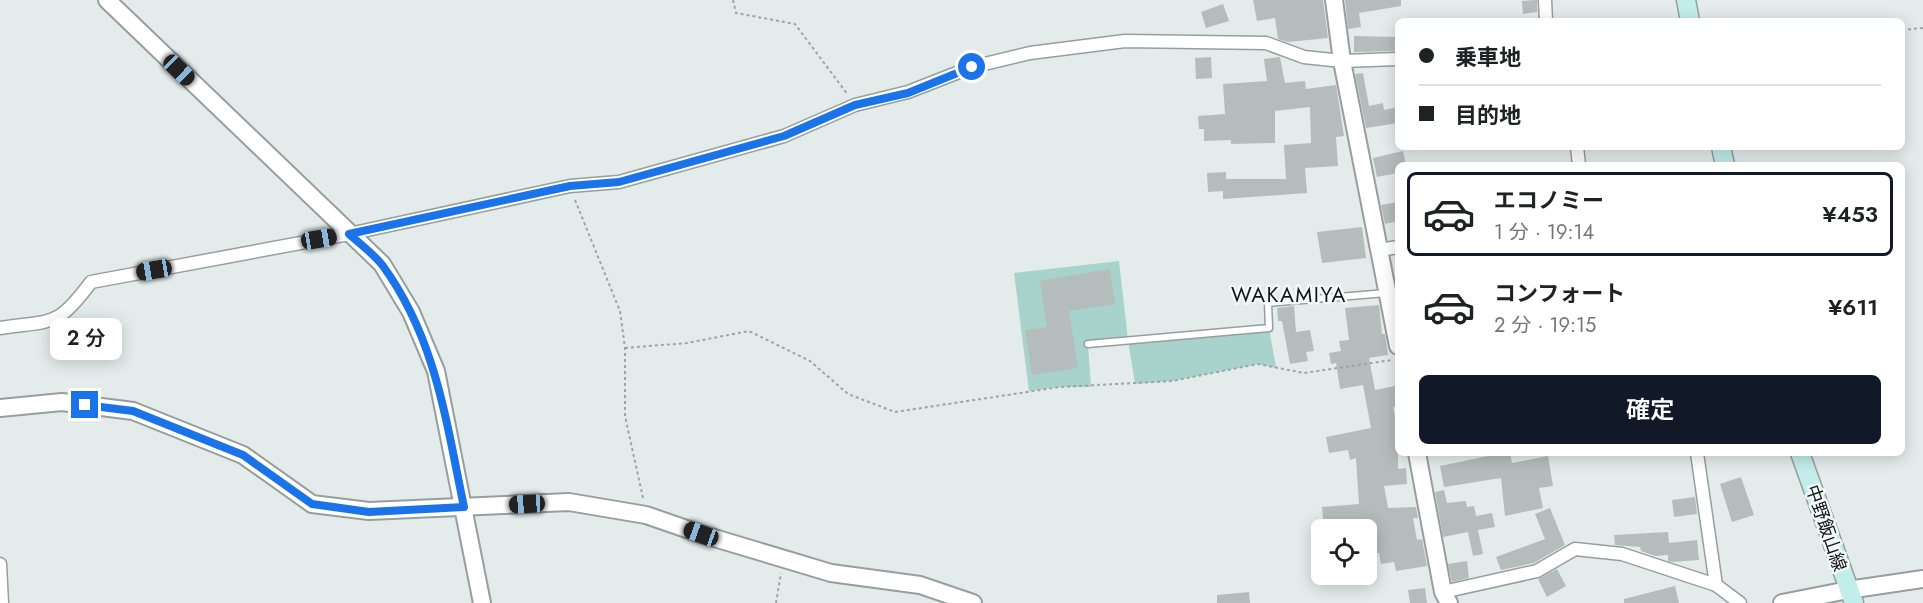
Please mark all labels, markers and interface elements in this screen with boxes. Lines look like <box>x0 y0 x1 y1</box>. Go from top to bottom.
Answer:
text: 乗車地 <box>1455 41 1521 73</box>
car <box>160 51 198 89</box>
route start <box>958 53 985 80</box>
text: 目的地 <box>1455 99 1521 131</box>
text: エコノミー <box>1494 184 1604 216</box>
icon: car <box>1422 187 1476 241</box>
text: ¥453 <box>1823 198 1878 230</box>
text: 1 分 · 19:14 <box>1494 218 1594 247</box>
car <box>300 227 338 251</box>
car <box>135 258 173 282</box>
text: コンフォート <box>1494 277 1625 309</box>
district label: WAKAMIYA <box>1231 280 1347 310</box>
icon: car <box>1422 280 1476 334</box>
text: ¥611 <box>1828 291 1878 323</box>
text: 2 分 · 19:15 <box>1494 311 1596 340</box>
callout: 2 分 <box>49 318 121 360</box>
text: 2 分 <box>67 324 105 353</box>
button: 確定 <box>1419 375 1881 444</box>
route end <box>71 391 98 418</box>
street label: 中野飯山線 <box>1799 481 1853 575</box>
car <box>509 494 545 514</box>
car <box>681 519 721 549</box>
map controls <box>1311 519 1377 585</box>
button: locate <box>1311 519 1377 585</box>

